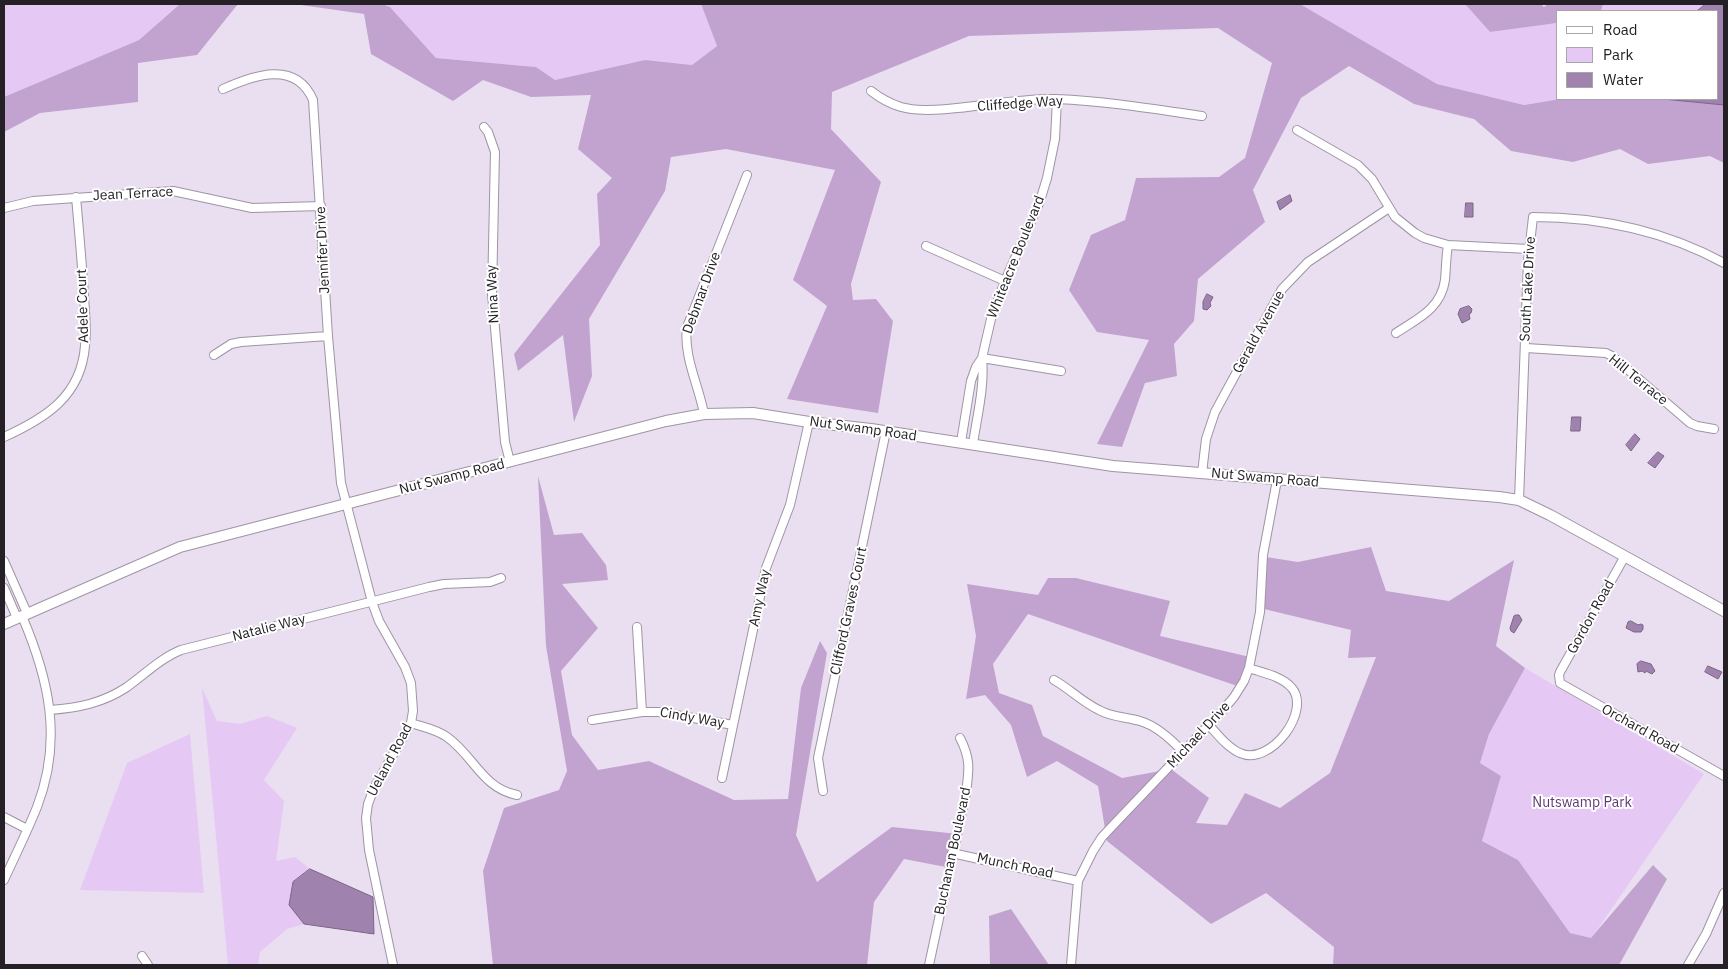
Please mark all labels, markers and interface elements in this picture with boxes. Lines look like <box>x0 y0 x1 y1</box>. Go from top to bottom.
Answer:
legend <box>1556 10 1718 100</box>
text: Road <box>1603 20 1638 39</box>
text: Park <box>1603 45 1633 64</box>
text: Water <box>1603 70 1643 89</box>
street label: Cliffedge Way <box>977 93 1063 115</box>
street label: Jean Terrace <box>92 184 174 204</box>
street label: Whiteacre Boulevard <box>984 193 1048 321</box>
street label: Jennifer Drive <box>312 206 334 294</box>
street label: South Lake Drive <box>1517 236 1539 342</box>
street label: Debmar Drive <box>679 250 725 336</box>
street label: Nina Way <box>483 264 503 324</box>
street label: Adele Court <box>73 269 93 343</box>
street label: Gerald Avenue <box>1229 288 1289 376</box>
street label: Hill Terrace <box>1605 351 1671 409</box>
street label: Nut Swamp Road <box>808 413 918 445</box>
street label: Nut Swamp Road <box>398 456 506 498</box>
street label: Nut Swamp Road <box>1210 465 1320 491</box>
street label: Clifford Graves Court <box>827 545 871 677</box>
street label: Amy Way <box>746 568 774 628</box>
street label: Gordon Road <box>1564 577 1618 657</box>
street label: Natalie Way <box>231 611 307 645</box>
street label: Michael Drive <box>1164 698 1234 772</box>
street label: Orchard Road <box>1598 701 1682 757</box>
street label: Cindy Way <box>658 704 726 732</box>
street label: Ueland Road <box>364 721 416 799</box>
street label: Buchanan Boulevard <box>931 786 975 916</box>
park label: Nutswamp Park <box>1532 795 1632 811</box>
street label: Munch Road <box>975 850 1055 882</box>

